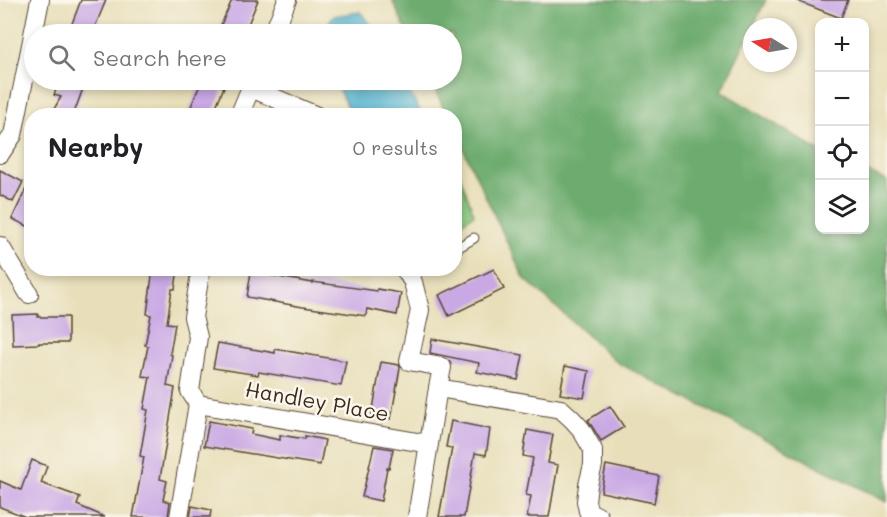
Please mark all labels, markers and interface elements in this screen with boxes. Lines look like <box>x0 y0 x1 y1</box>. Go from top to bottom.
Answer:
north arrow <box>743 18 797 72</box>
map controls <box>815 18 869 234</box>
button: + <box>815 18 869 72</box>
search box <box>24 24 462 90</box>
icon: search <box>45 41 78 74</box>
text: Search here <box>93 43 227 72</box>
button: − <box>815 72 869 126</box>
button: locate <box>815 126 869 180</box>
text: Nearby <box>48 130 143 164</box>
text: 0 results <box>353 134 438 160</box>
button: layers <box>815 180 869 234</box>
street label: Handley Place <box>243 375 391 426</box>

